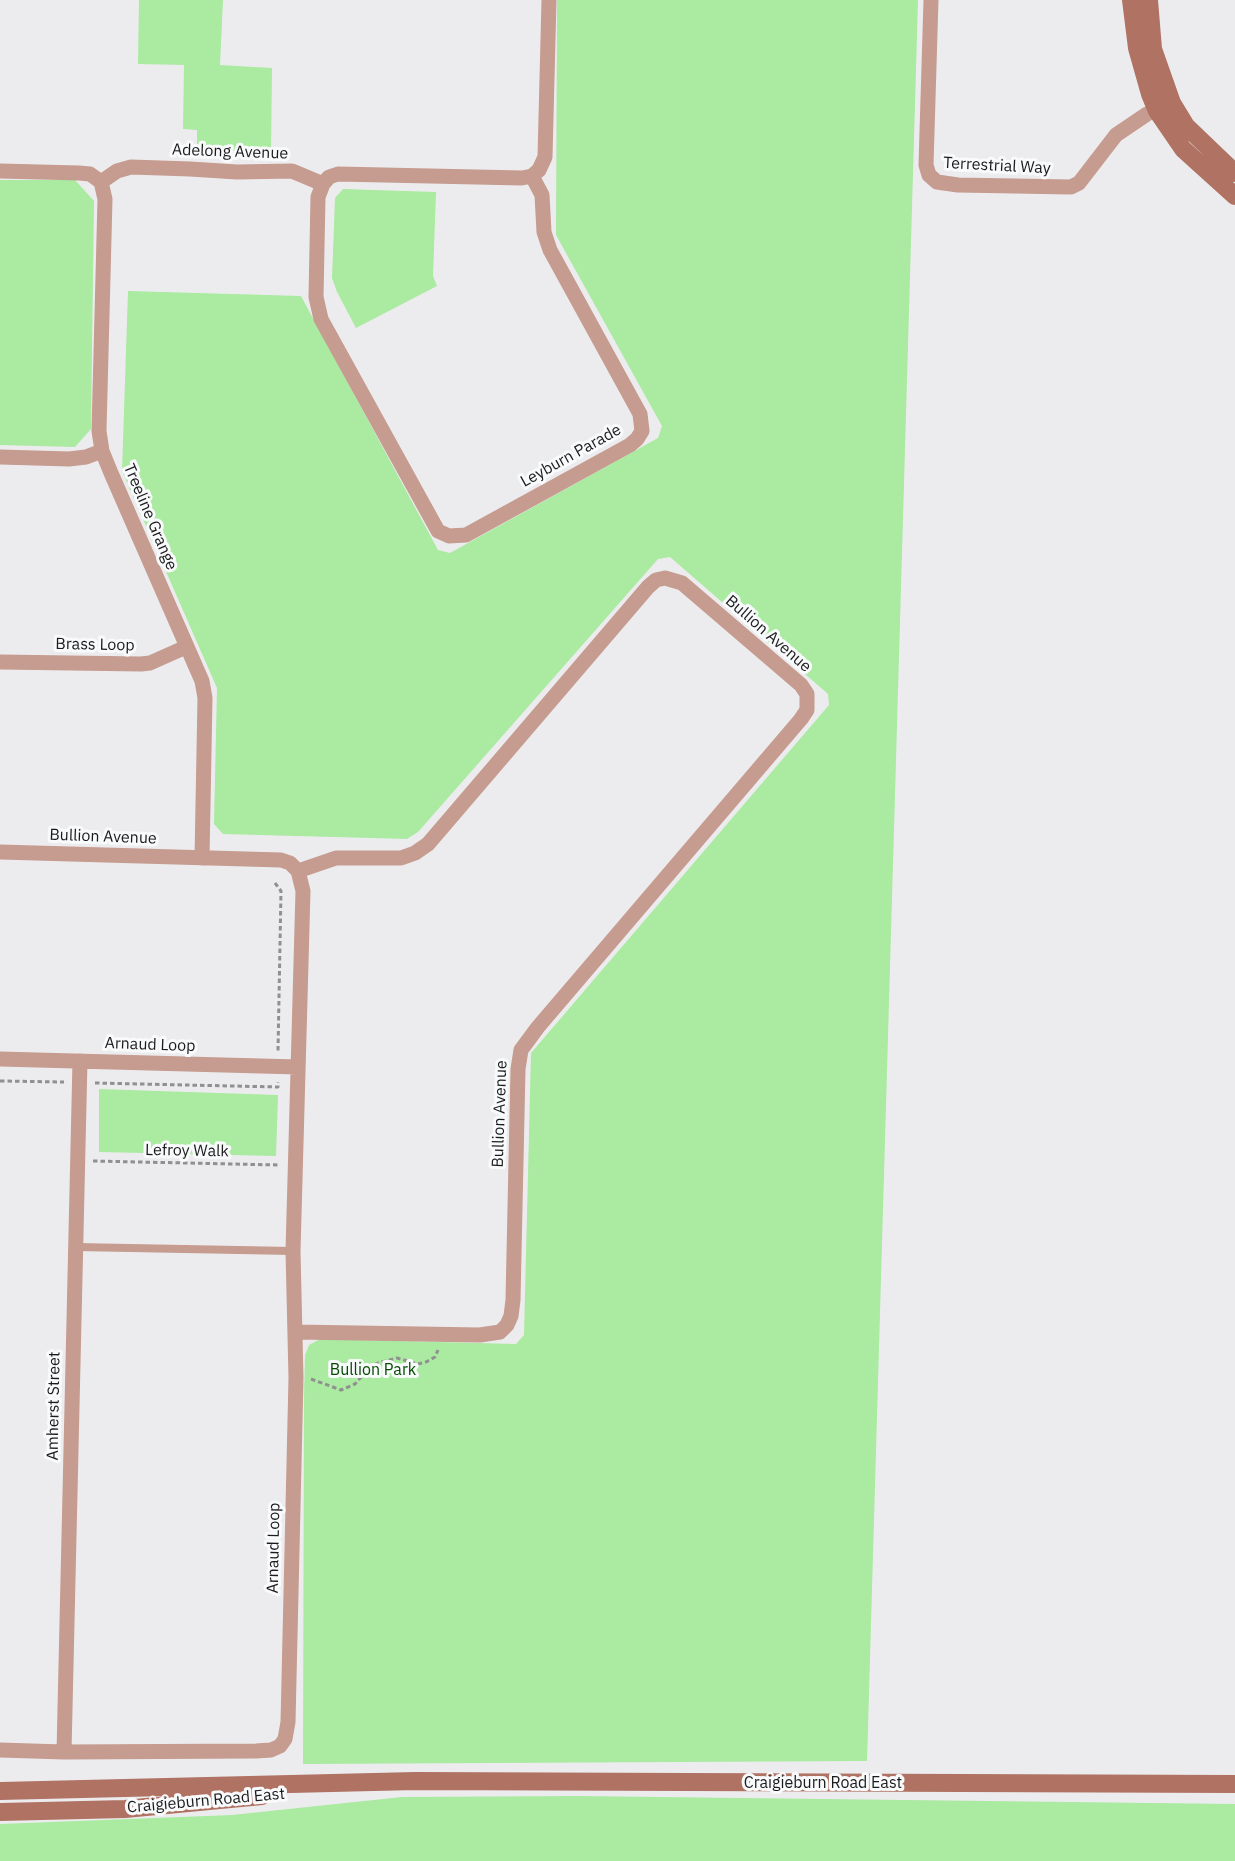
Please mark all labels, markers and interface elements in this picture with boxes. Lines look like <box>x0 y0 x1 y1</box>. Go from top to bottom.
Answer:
street label: Adelong Avenue <box>172 140 288 164</box>
street label: Terrestrial Way <box>943 154 1051 178</box>
street label: Leyburn Parade <box>517 420 625 492</box>
street label: Treeline Grange <box>119 461 181 573</box>
street label: Bullion Avenue <box>721 592 815 676</box>
street label: Brass Loop <box>55 635 135 655</box>
street label: Bullion Avenue <box>49 826 157 848</box>
street label: Arnaud Loop <box>104 1034 196 1056</box>
street label: Bullion Avenue <box>489 1060 511 1168</box>
street label: Lefroy Walk <box>145 1141 229 1161</box>
street label: Amherst Street <box>43 1351 65 1461</box>
park label: Bullion Park <box>330 1360 416 1380</box>
street label: Arnaud Loop <box>264 1502 284 1594</box>
street label: Craigieburn Road East <box>744 1773 902 1793</box>
street label: Craigieburn Road East <box>126 1785 286 1817</box>

